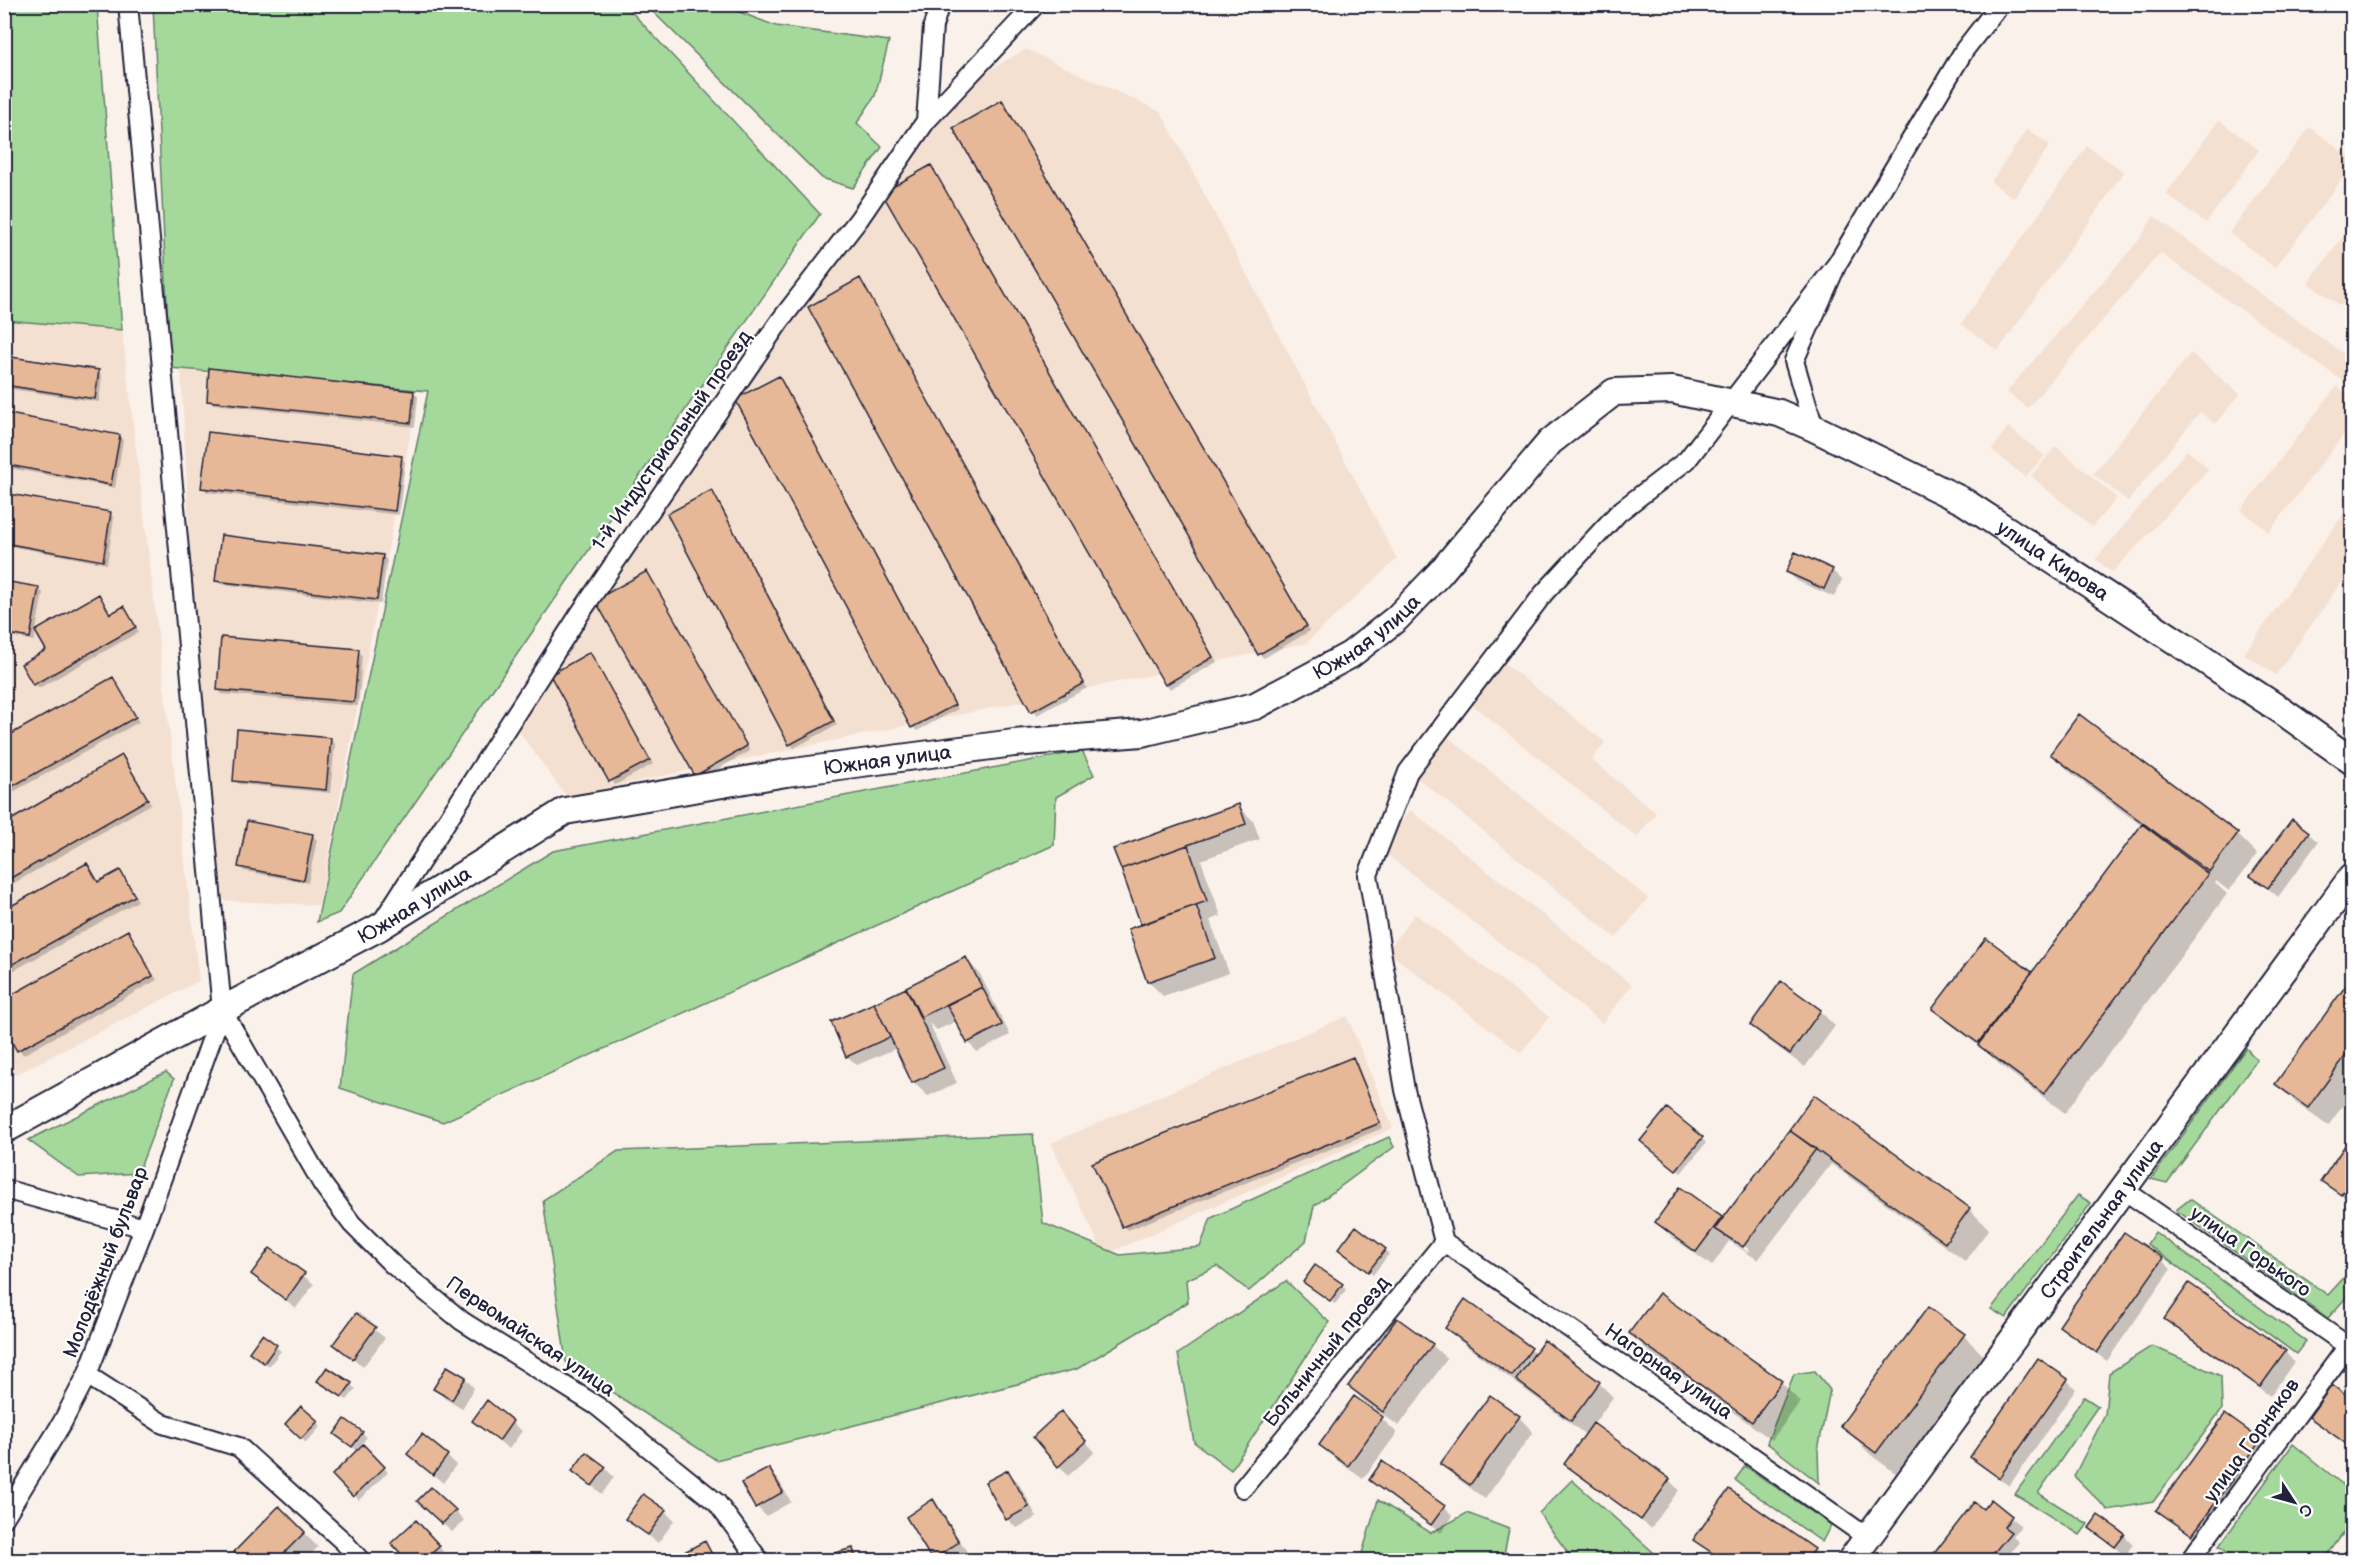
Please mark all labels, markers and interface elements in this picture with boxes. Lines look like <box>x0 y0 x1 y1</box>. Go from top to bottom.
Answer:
street label: 1-й Индустриальный проезд <box>587 326 757 555</box>
street label: улица Кирова <box>1992 516 2113 607</box>
street label: Южная улица <box>1309 590 1426 686</box>
street label: Южная улица <box>822 740 953 781</box>
street label: Южная улица <box>354 862 476 949</box>
street label: Строительная улица <box>2035 1135 2169 1304</box>
street label: Молодёжный бульвар <box>58 1163 154 1361</box>
street label: улица Горького <box>2185 1201 2315 1302</box>
street label: Первомайская улица <box>441 1271 620 1402</box>
street label: Больничный проезд <box>1259 1271 1395 1432</box>
street label: Нагорная улица <box>1600 1319 1737 1425</box>
street label: улица Горняков <box>2199 1374 2305 1507</box>
north arrow <box>2264 1472 2324 1532</box>
text: С <box>2294 1500 2316 1520</box>

